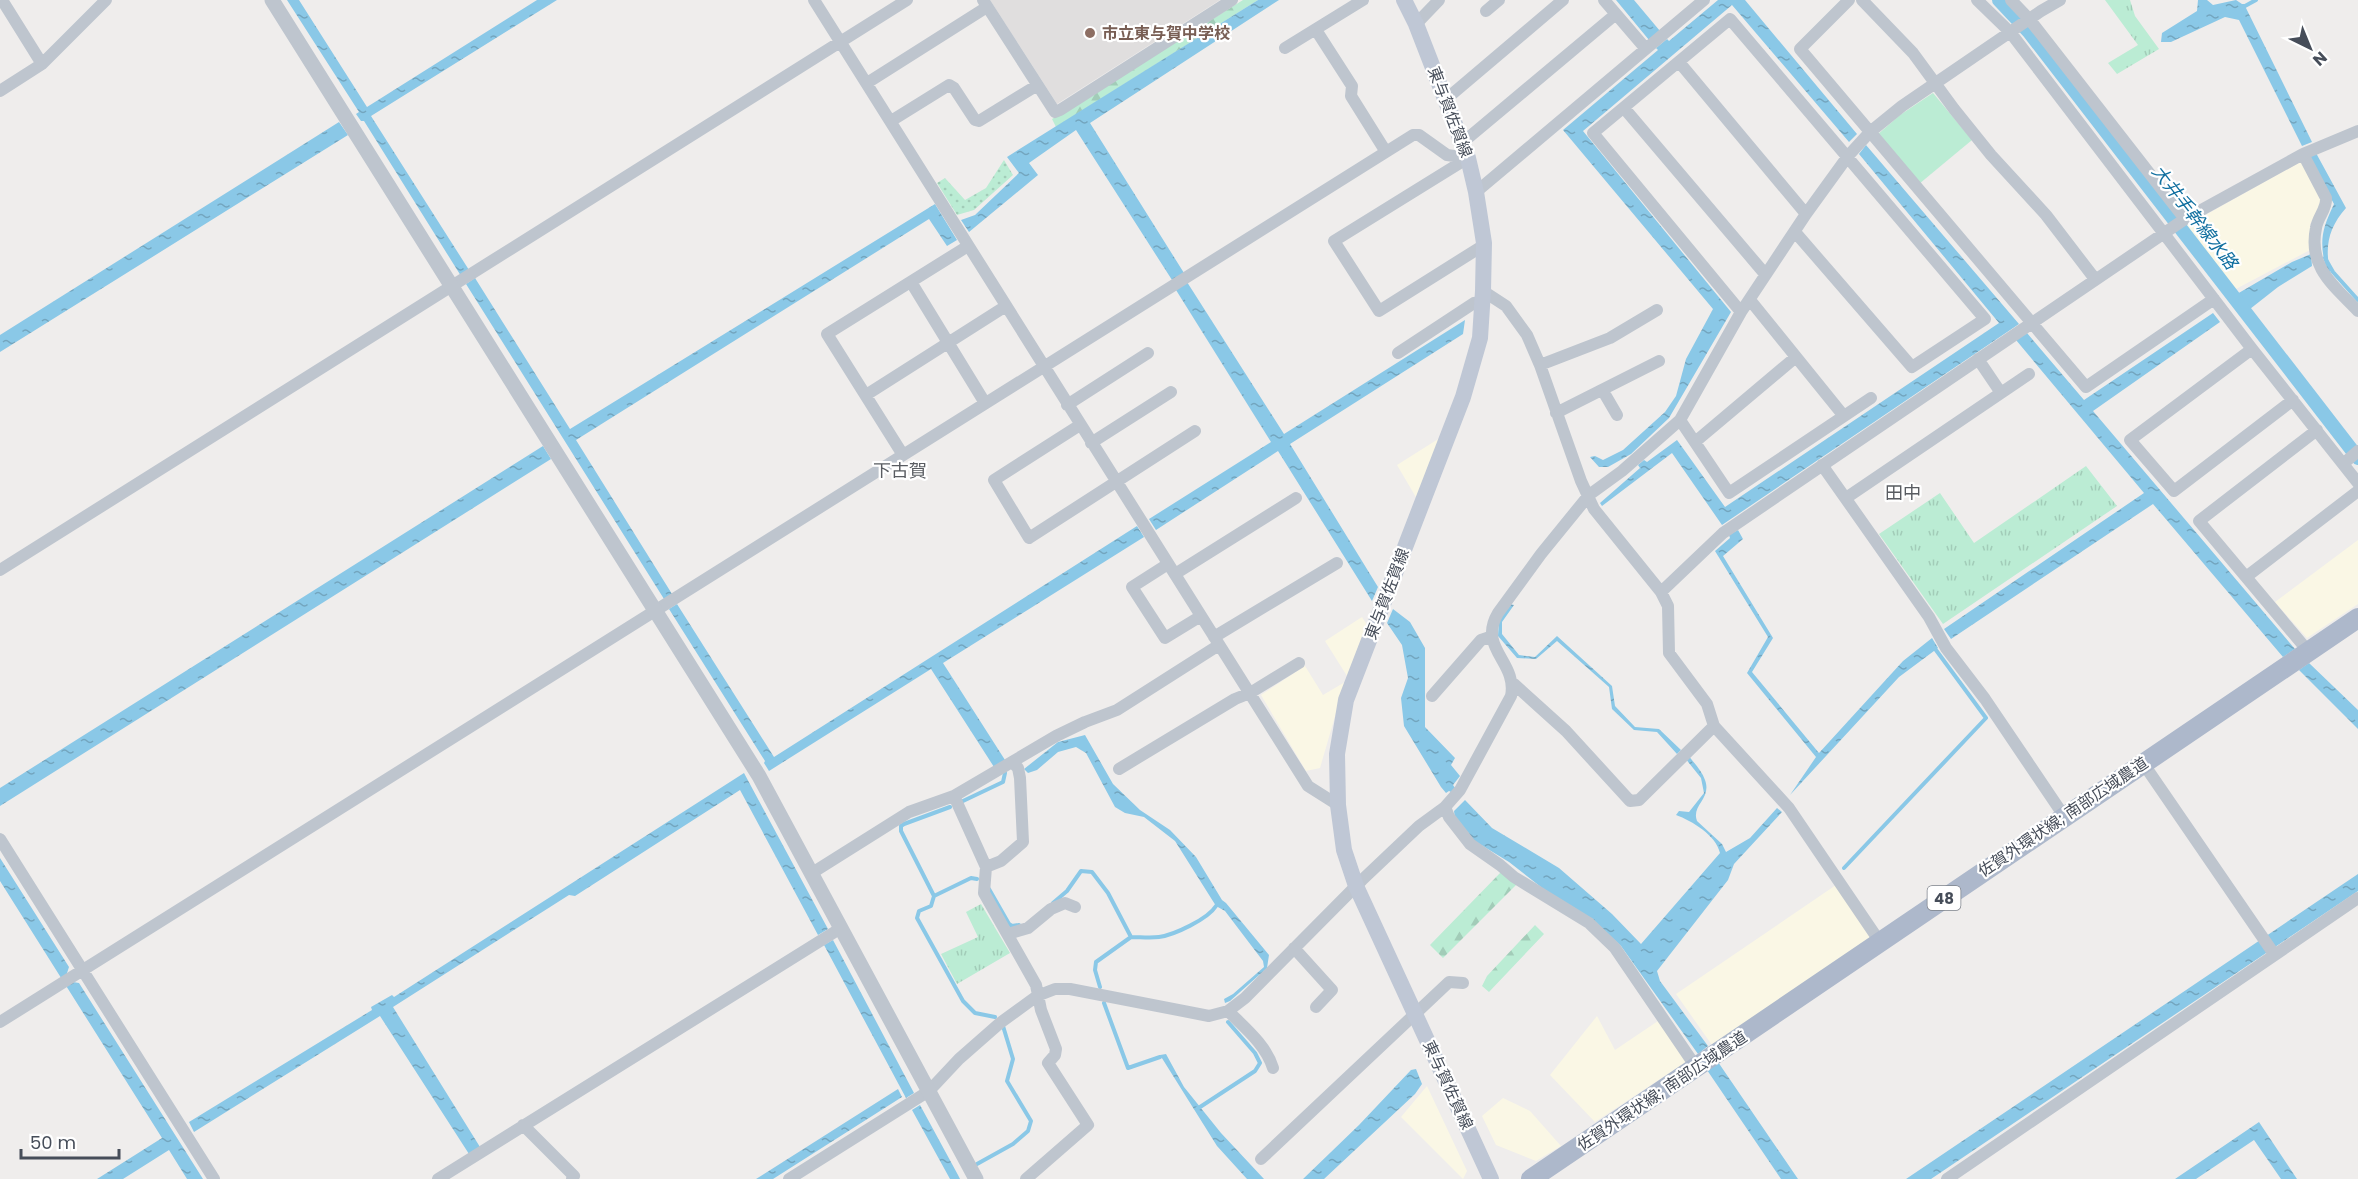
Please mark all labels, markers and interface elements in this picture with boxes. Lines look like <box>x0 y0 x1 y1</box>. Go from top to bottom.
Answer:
north arrow <box>2280 18 2340 78</box>
place label: 市立東与賀中学校 <box>1102 22 1230 45</box>
marker: 市立東与賀中学校 <box>1083 26 1097 40</box>
text: N <box>2308 46 2332 71</box>
street label: 東与賀佐賀線 <box>1422 63 1478 161</box>
water label: 大井手幹線水路 <box>2146 160 2245 276</box>
district label: 下古賀 <box>873 458 927 483</box>
district label: 田中 <box>1885 480 1921 505</box>
street label: 東与賀佐賀線 <box>1359 545 1415 643</box>
street label: 佐賀外環状線; 南部広域農道 <box>1973 751 2153 883</box>
road number: 48 <box>1928 886 1960 910</box>
street label: 佐賀外環状線; 南部広域農道 <box>1572 1025 1752 1157</box>
street label: 東与賀佐賀線 <box>1417 1037 1479 1133</box>
scale bar <box>21 1122 118 1160</box>
text: 50 m <box>30 1130 76 1155</box>

